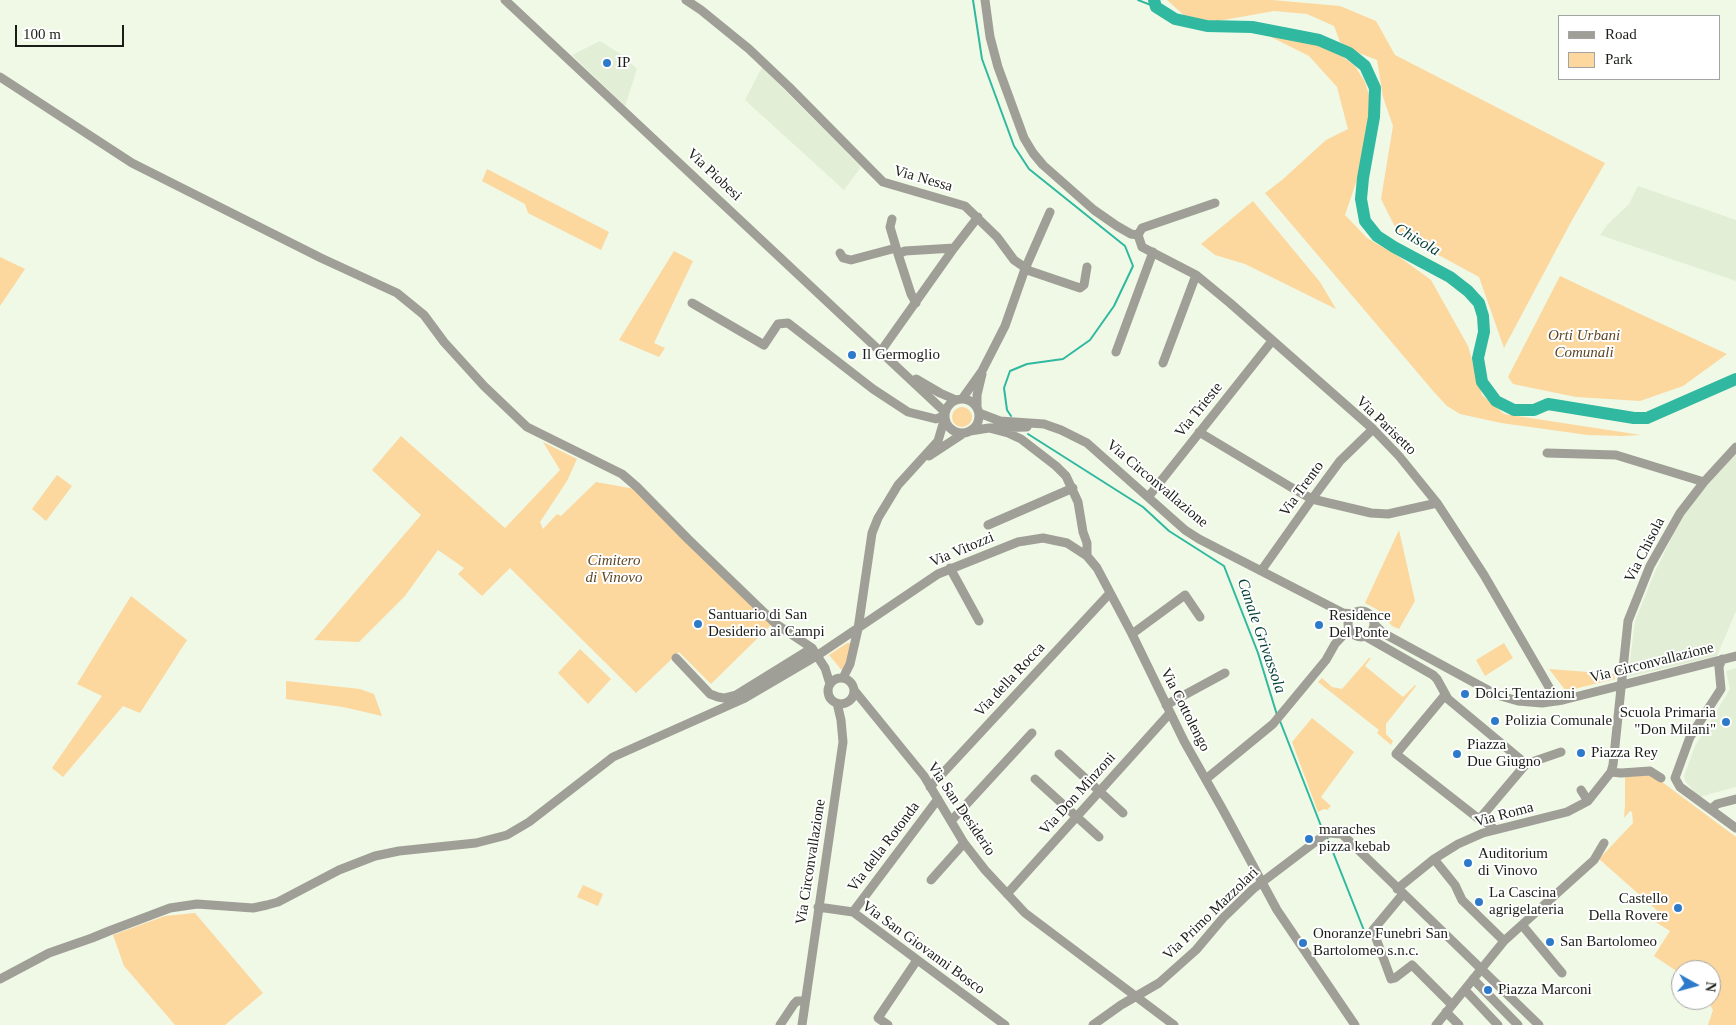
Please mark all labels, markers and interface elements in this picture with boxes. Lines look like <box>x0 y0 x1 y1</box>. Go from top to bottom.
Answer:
scale bar <box>18 15 126 47</box>
legend <box>1558 15 1721 80</box>
text: 100 m <box>23 26 61 42</box>
text: Road <box>1605 26 1637 42</box>
text: Park <box>1605 51 1633 67</box>
place label: IP <box>617 54 630 72</box>
marker: IP <box>601 57 613 69</box>
street label: Via Piobesi <box>683 145 745 205</box>
street label: Via Nessa <box>892 162 954 196</box>
water label: Chisola <box>1391 219 1443 261</box>
park label: Orti Urbani Comunali <box>1548 327 1620 362</box>
place label: Il Germoglio <box>862 346 940 364</box>
marker: Il Germoglio <box>846 349 858 361</box>
street label: Via Trieste <box>1171 379 1227 441</box>
street label: Via Parisetto <box>1352 393 1420 459</box>
street label: Via Circonvallazione <box>1103 436 1211 532</box>
street label: Via Trento <box>1276 458 1328 520</box>
street label: Via Chisola <box>1621 515 1669 585</box>
street label: Via Vitozzi <box>927 528 997 572</box>
park label: Cimitero di Vinovo <box>586 552 642 587</box>
water label: Canale Grivassola <box>1232 576 1290 696</box>
place label: Santuario di San Desiderio ai Campi <box>708 606 825 641</box>
place label: Residence Del Ponte <box>1329 607 1391 642</box>
marker: Santuario di San Desiderio ai Campi <box>692 618 704 630</box>
marker: Residence Del Ponte <box>1313 619 1325 631</box>
street label: Via della Rocca <box>971 639 1049 721</box>
street label: Via Circonvallazione <box>1588 639 1716 687</box>
street label: Via Cottolengo <box>1156 665 1214 755</box>
place label: Dolci Tentazioni <box>1475 685 1575 703</box>
marker: Dolci Tentazioni <box>1459 688 1471 700</box>
place label: Scuola Primaria "Don Milani" <box>1620 704 1716 739</box>
place label: Polizia Comunale <box>1505 712 1612 730</box>
marker: Polizia Comunale <box>1489 715 1501 727</box>
marker: Scuola Primaria "Don Milani" <box>1720 716 1732 728</box>
place label: Piazza Due Giugno <box>1467 736 1541 771</box>
place label: Piazza Rey <box>1591 744 1658 762</box>
marker: Piazza Rey <box>1575 747 1587 759</box>
marker: Piazza Due Giugno <box>1451 748 1463 760</box>
street label: Via Don Minzoni <box>1036 749 1120 839</box>
street label: Via San Desiderio <box>923 759 999 859</box>
street label: Via Circonvallazione <box>792 798 830 926</box>
street label: Via della Rotonda <box>844 798 924 896</box>
street label: Via Roma <box>1473 798 1535 832</box>
place label: maraches pizza kebab <box>1319 821 1390 856</box>
marker: maraches pizza kebab <box>1303 833 1315 845</box>
place label: Auditorium di Vinovo <box>1478 845 1548 880</box>
marker: Auditorium di Vinovo <box>1462 857 1474 869</box>
street label: Via Primo Mazzolari <box>1160 864 1262 964</box>
place label: La Cascina agrigelateria <box>1489 884 1564 919</box>
place label: Castello Della Rovere <box>1588 890 1668 925</box>
marker: La Cascina agrigelateria <box>1473 896 1485 908</box>
street label: Via San Giovanni Bosco <box>858 897 988 999</box>
marker: Castello Della Rovere <box>1672 902 1684 914</box>
place label: Onoranze Funebri San Bartolomeo s.n.c. <box>1313 925 1448 960</box>
place label: San Bartolomeo <box>1560 933 1657 951</box>
marker: San Bartolomeo <box>1544 936 1556 948</box>
marker: Onoranze Funebri San Bartolomeo s.n.c. <box>1297 937 1309 949</box>
north arrow <box>1671 960 1721 1010</box>
place label: Piazza Marconi <box>1498 981 1592 999</box>
text: N <box>1702 981 1718 993</box>
marker: Piazza Marconi <box>1482 984 1494 996</box>

